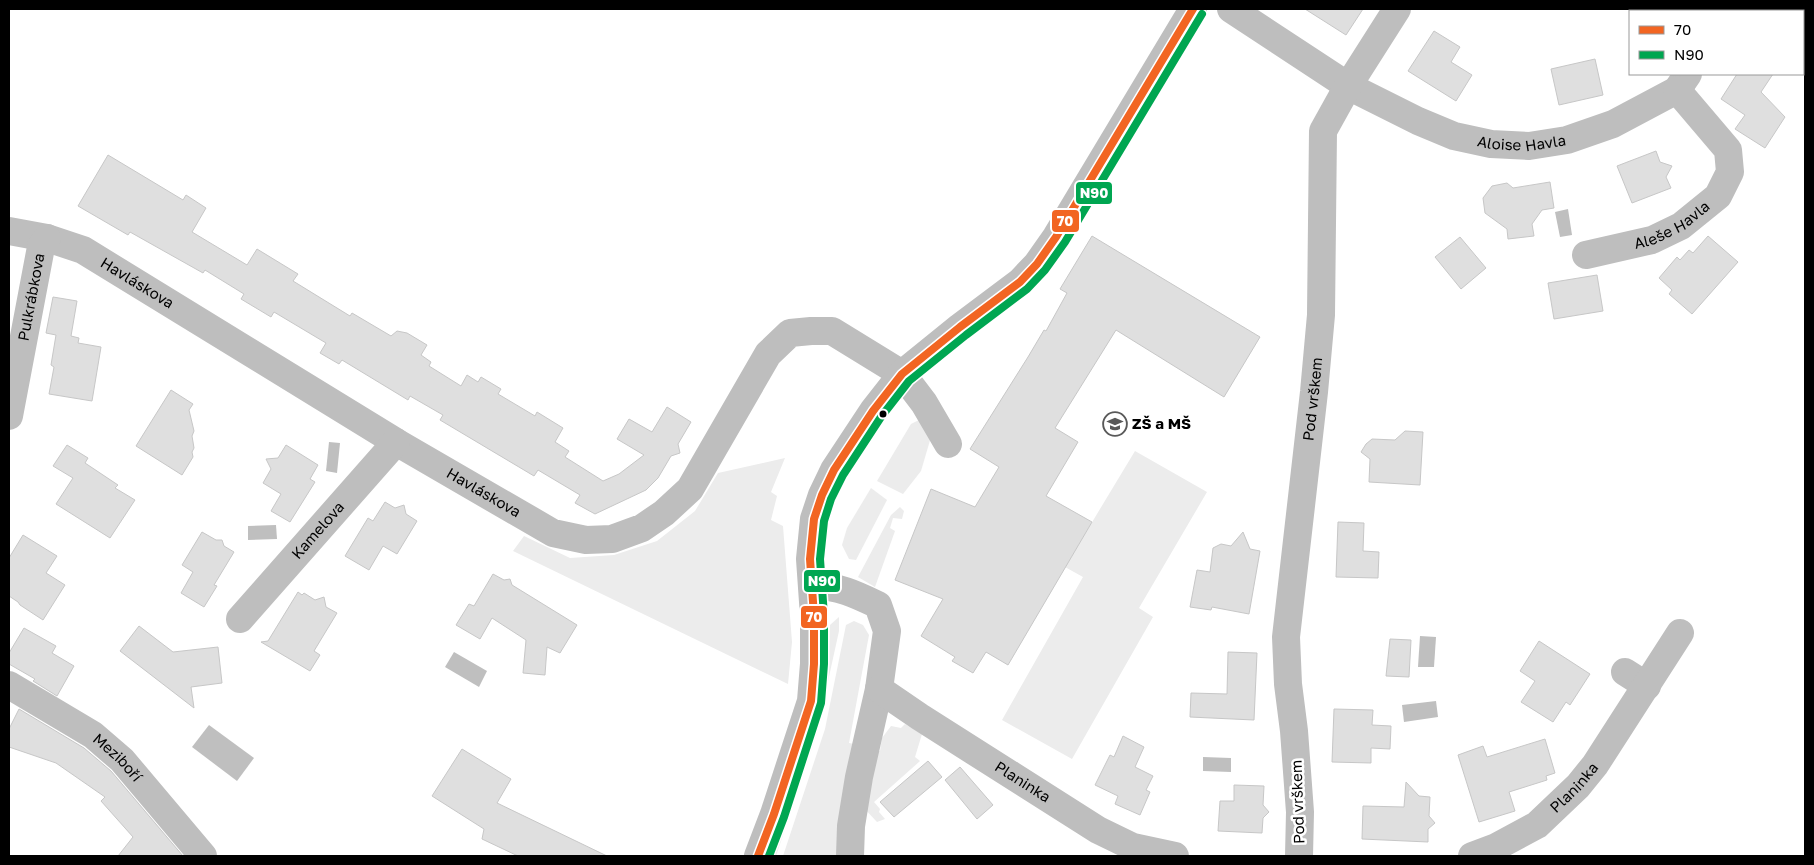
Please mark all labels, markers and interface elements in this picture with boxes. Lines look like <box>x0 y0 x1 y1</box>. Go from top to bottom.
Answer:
legend <box>1629 10 1804 75</box>
text: 70 <box>1674 20 1691 38</box>
text: N90 <box>1674 45 1704 63</box>
street label: Aloise Havla <box>1476 130 1567 155</box>
line badge: N90 <box>1075 181 1113 205</box>
text: N90 <box>1080 184 1108 201</box>
street label: Aleše Havla <box>1632 196 1713 252</box>
line badge: 70 <box>1051 209 1080 233</box>
text: 70 <box>1057 212 1073 229</box>
street label: Pulkrábkova <box>13 252 48 342</box>
street label: Havláskova <box>98 253 177 312</box>
street label: Pod vrškem <box>1298 356 1325 442</box>
unlabelled marker <box>878 409 888 419</box>
school or university icon: ZŠ a MŠ <box>1102 411 1128 437</box>
place label: ZŠ a MŠ <box>1132 414 1191 432</box>
street label: Havláskova <box>444 463 524 520</box>
street label: Kamelova <box>287 497 347 562</box>
line badge: N90 <box>803 569 841 593</box>
text: N90 <box>808 572 836 589</box>
line badge: 70 <box>800 605 828 629</box>
text: 70 <box>806 608 822 625</box>
street label: Meziboří <box>90 729 147 786</box>
street label: Planinka <box>992 757 1054 806</box>
street label: Planinka <box>1546 758 1602 816</box>
street label: Pod vrškem <box>1287 760 1307 844</box>

